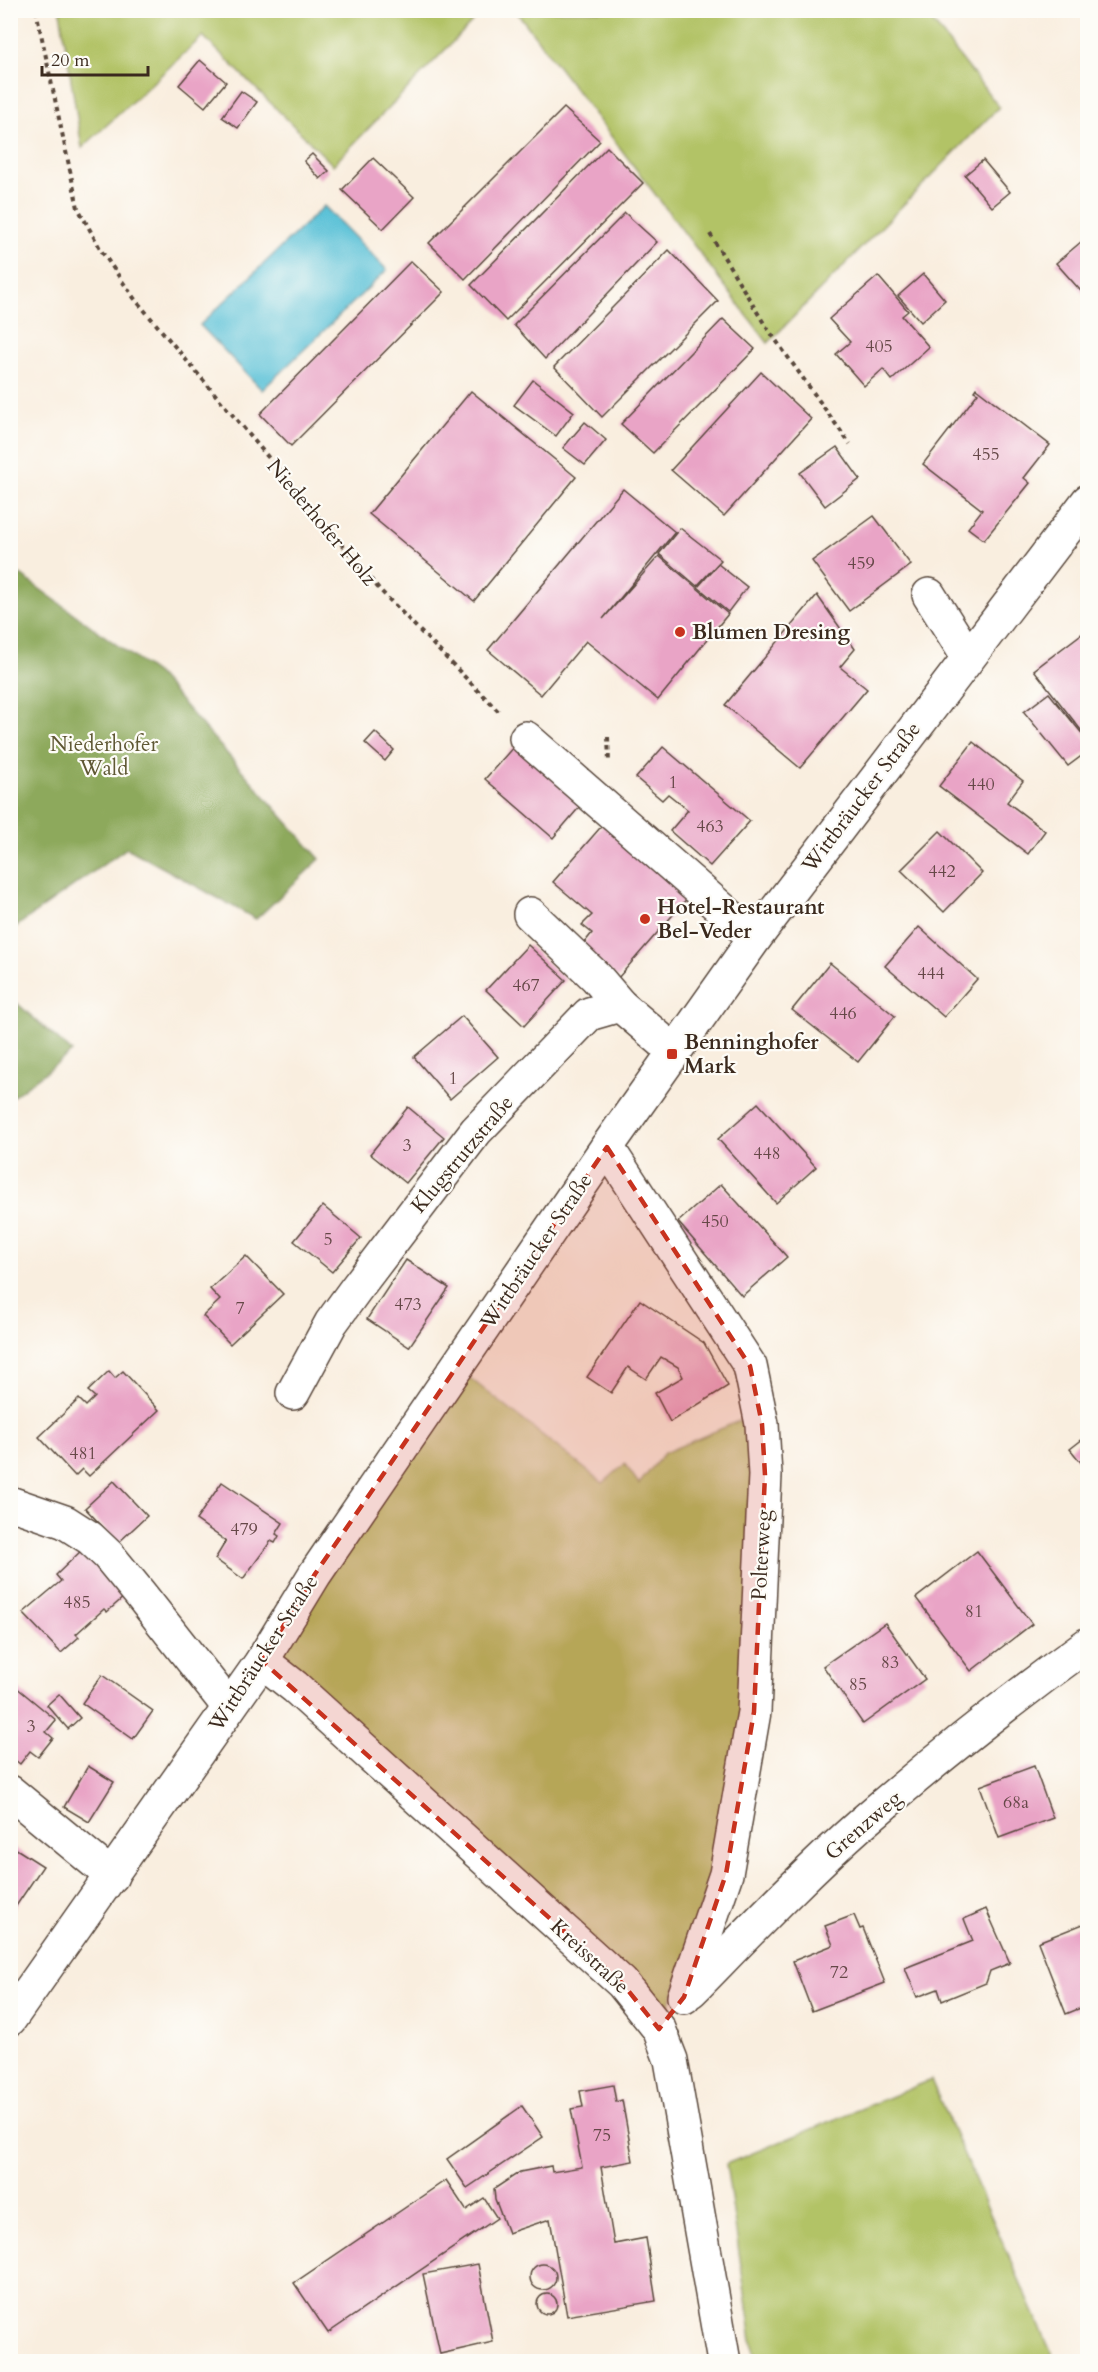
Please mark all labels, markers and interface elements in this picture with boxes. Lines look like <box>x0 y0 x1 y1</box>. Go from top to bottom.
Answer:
scale bar <box>42 39 148 77</box>
text: 20 m <box>51 48 90 73</box>
house number: 405 <box>865 334 893 359</box>
house number: 455 <box>972 442 1000 467</box>
street label: Niederhofer Holz <box>260 453 384 592</box>
house number: 459 <box>847 551 875 576</box>
place label: Blumen Dresing <box>692 618 851 647</box>
marker: Blumen Dresing <box>673 625 687 639</box>
street label: Wittbräucker Straße <box>795 716 928 879</box>
park label: Niederhofer Wald <box>50 730 158 783</box>
house number: 1 <box>668 770 678 795</box>
house number: 440 <box>967 772 995 797</box>
house number: 463 <box>696 814 724 839</box>
house number: 442 <box>928 859 956 884</box>
place label: Hotel-Restaurant Bel-Veder <box>657 893 825 946</box>
marker: Hotel-Restaurant Bel-Veder <box>638 912 652 926</box>
house number: 444 <box>917 961 945 986</box>
house number: 467 <box>512 973 540 998</box>
house number: 446 <box>829 1001 857 1026</box>
place label: Benninghofer Mark <box>684 1028 819 1081</box>
marker: Benninghofer Mark <box>665 1047 679 1061</box>
house number: 1 <box>448 1066 458 1091</box>
street label: Klugstrutzstraße <box>404 1089 520 1219</box>
house number: 3 <box>402 1133 412 1158</box>
house number: 448 <box>753 1141 781 1166</box>
street label: Wittbräucker Straße <box>473 1168 599 1336</box>
house number: 450 <box>701 1209 729 1234</box>
house number: 5 <box>323 1227 333 1252</box>
house number: 473 <box>394 1292 422 1317</box>
house number: 7 <box>235 1296 245 1321</box>
house number: 481 <box>69 1441 97 1466</box>
street label: Polterweg <box>745 1509 778 1601</box>
house number: 479 <box>230 1517 258 1542</box>
street label: Wittbräucker Straße <box>201 1569 325 1738</box>
house number: 485 <box>63 1590 91 1615</box>
house number: 81 <box>965 1599 983 1624</box>
house number: 83 <box>881 1650 899 1675</box>
house number: 85 <box>849 1672 867 1697</box>
house number: 3 <box>26 1714 36 1739</box>
street label: Grenzweg <box>819 1784 908 1867</box>
house number: 68a <box>1003 1790 1029 1815</box>
street label: Kreisstraße <box>544 1912 635 2000</box>
house number: 72 <box>830 1960 848 1985</box>
house number: 75 <box>593 2123 611 2148</box>

